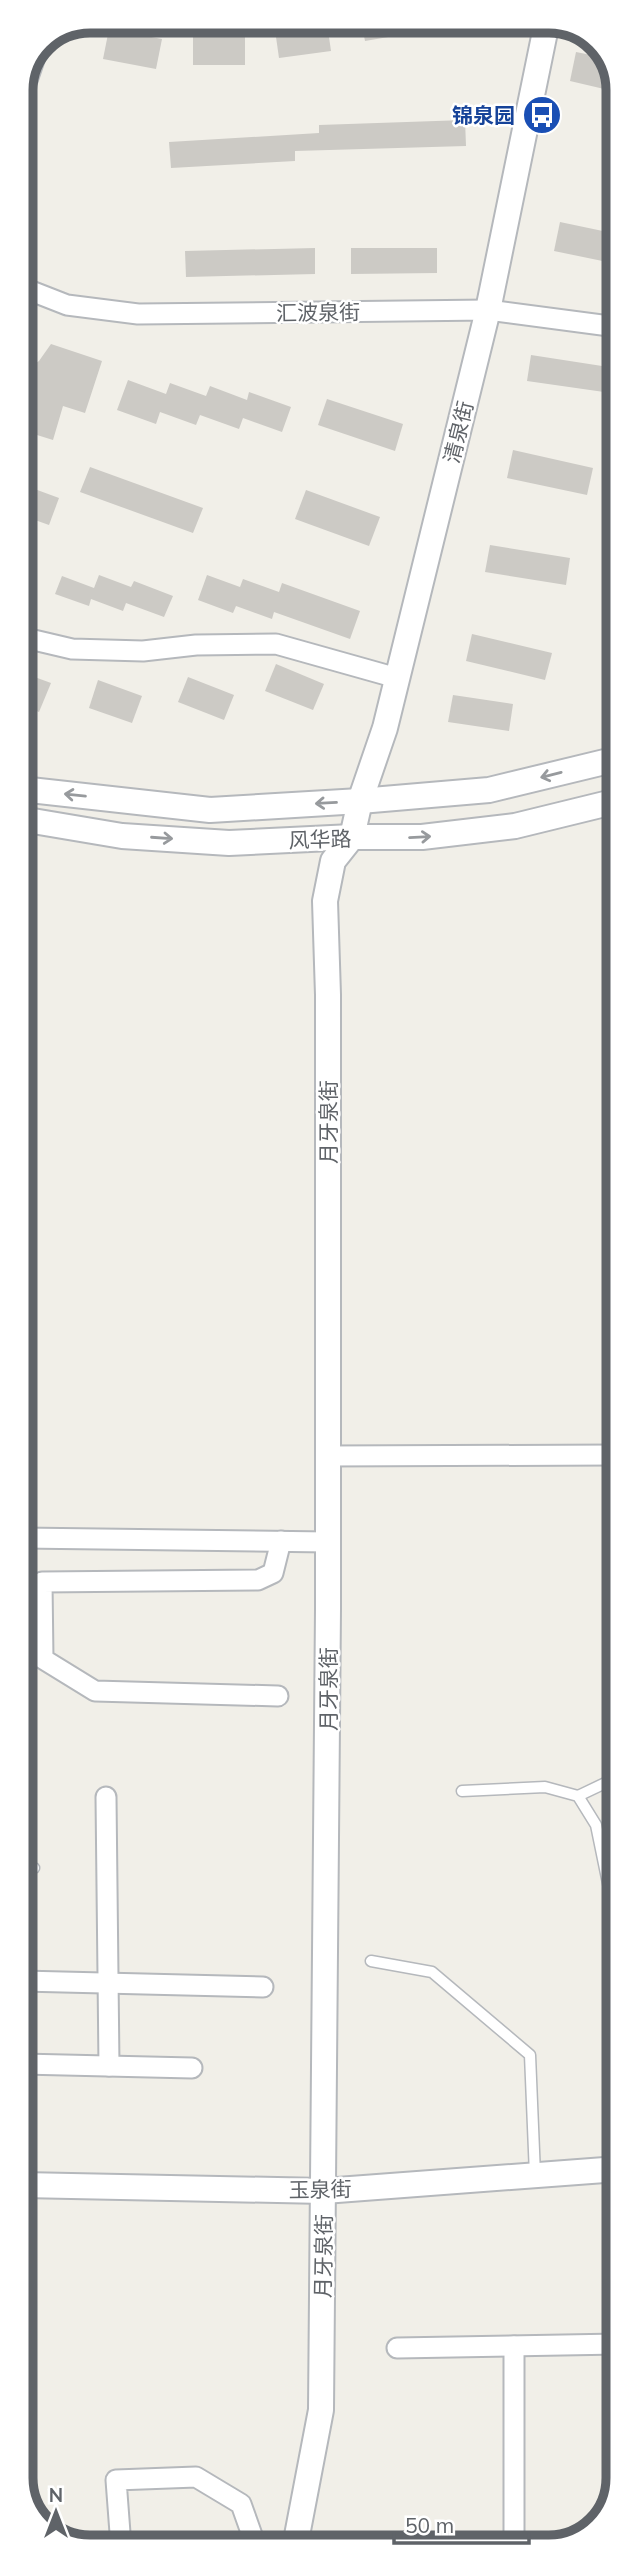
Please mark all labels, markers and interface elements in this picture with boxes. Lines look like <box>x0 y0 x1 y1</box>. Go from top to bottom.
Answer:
bus stop icon: 锦泉园 <box>521 94 563 136</box>
place label: 锦泉园 <box>452 102 515 128</box>
street label: 汇波泉街 <box>276 298 360 326</box>
street label: 清泉街 <box>438 398 478 466</box>
one-way arrow <box>540 769 563 782</box>
one-way arrow <box>64 788 87 801</box>
one-way arrow <box>314 797 337 810</box>
street label: 风华路 <box>288 825 352 853</box>
one-way arrow <box>408 830 431 843</box>
one-way arrow <box>150 832 173 845</box>
street label: 月牙泉街 <box>315 1080 341 1164</box>
street label: 月牙泉街 <box>315 1647 341 1731</box>
street label: 玉泉街 <box>288 2175 352 2203</box>
street label: 月牙泉街 <box>309 2214 337 2298</box>
north arrow <box>21 2477 91 2547</box>
text: N <box>49 2483 63 2507</box>
scale bar <box>394 2502 529 2546</box>
text: 50 m <box>405 2512 454 2538</box>

